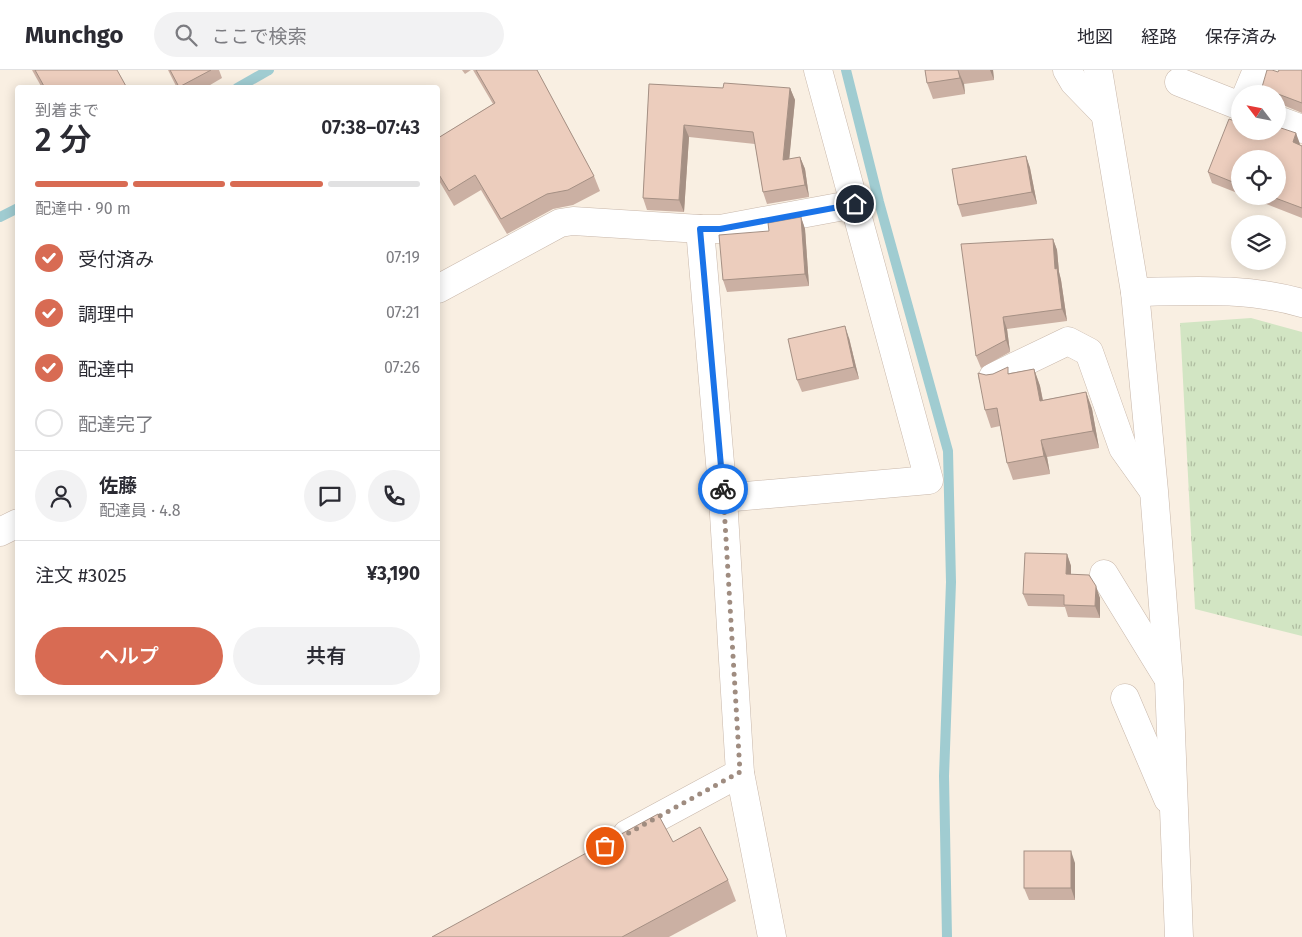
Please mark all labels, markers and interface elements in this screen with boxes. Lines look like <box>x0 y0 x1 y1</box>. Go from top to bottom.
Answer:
search box <box>154 12 504 57</box>
text: Munchgo <box>25 21 124 49</box>
icon: search <box>172 21 200 49</box>
text: ここで検索 <box>212 25 307 48</box>
text: 地図 <box>1077 26 1113 48</box>
text: 経路 <box>1141 26 1177 48</box>
text: 保存済み <box>1205 26 1277 48</box>
north arrow <box>1231 85 1286 140</box>
map controls <box>1231 85 1286 270</box>
text: 到着まで <box>35 101 99 120</box>
text: 07:38–07:43 <box>321 116 420 139</box>
text: 2 分 <box>35 121 91 159</box>
button: locate <box>1231 150 1286 205</box>
pin <box>834 183 876 225</box>
icon: home <box>841 190 869 218</box>
text: 配達中 · 90 m <box>35 199 131 218</box>
button: layers <box>1231 215 1286 270</box>
icon: check <box>35 244 63 272</box>
text: 受付済み <box>78 248 154 271</box>
text: 07:19 <box>386 248 420 267</box>
icon: check <box>35 299 63 327</box>
text: 調理中 <box>78 303 135 326</box>
text: 07:21 <box>386 303 420 322</box>
icon: check <box>35 354 63 382</box>
text: 配達中 <box>78 358 135 381</box>
text: 07:26 <box>384 358 420 377</box>
text: 配達完了 <box>78 413 154 436</box>
courier <box>698 464 748 514</box>
button: person <box>35 470 87 522</box>
button: chat <box>304 470 356 522</box>
button: phone <box>368 470 420 522</box>
text: 佐藤 <box>99 474 137 497</box>
icon: bike <box>709 475 737 503</box>
text: 配達員 · 4.8 <box>99 501 181 520</box>
text: ¥3,190 <box>366 562 420 585</box>
text: 注文 #3025 <box>35 564 127 587</box>
button: ヘルプ <box>35 627 223 685</box>
button: 共有 <box>233 627 420 685</box>
pin <box>584 825 626 867</box>
icon: bag <box>591 832 619 860</box>

